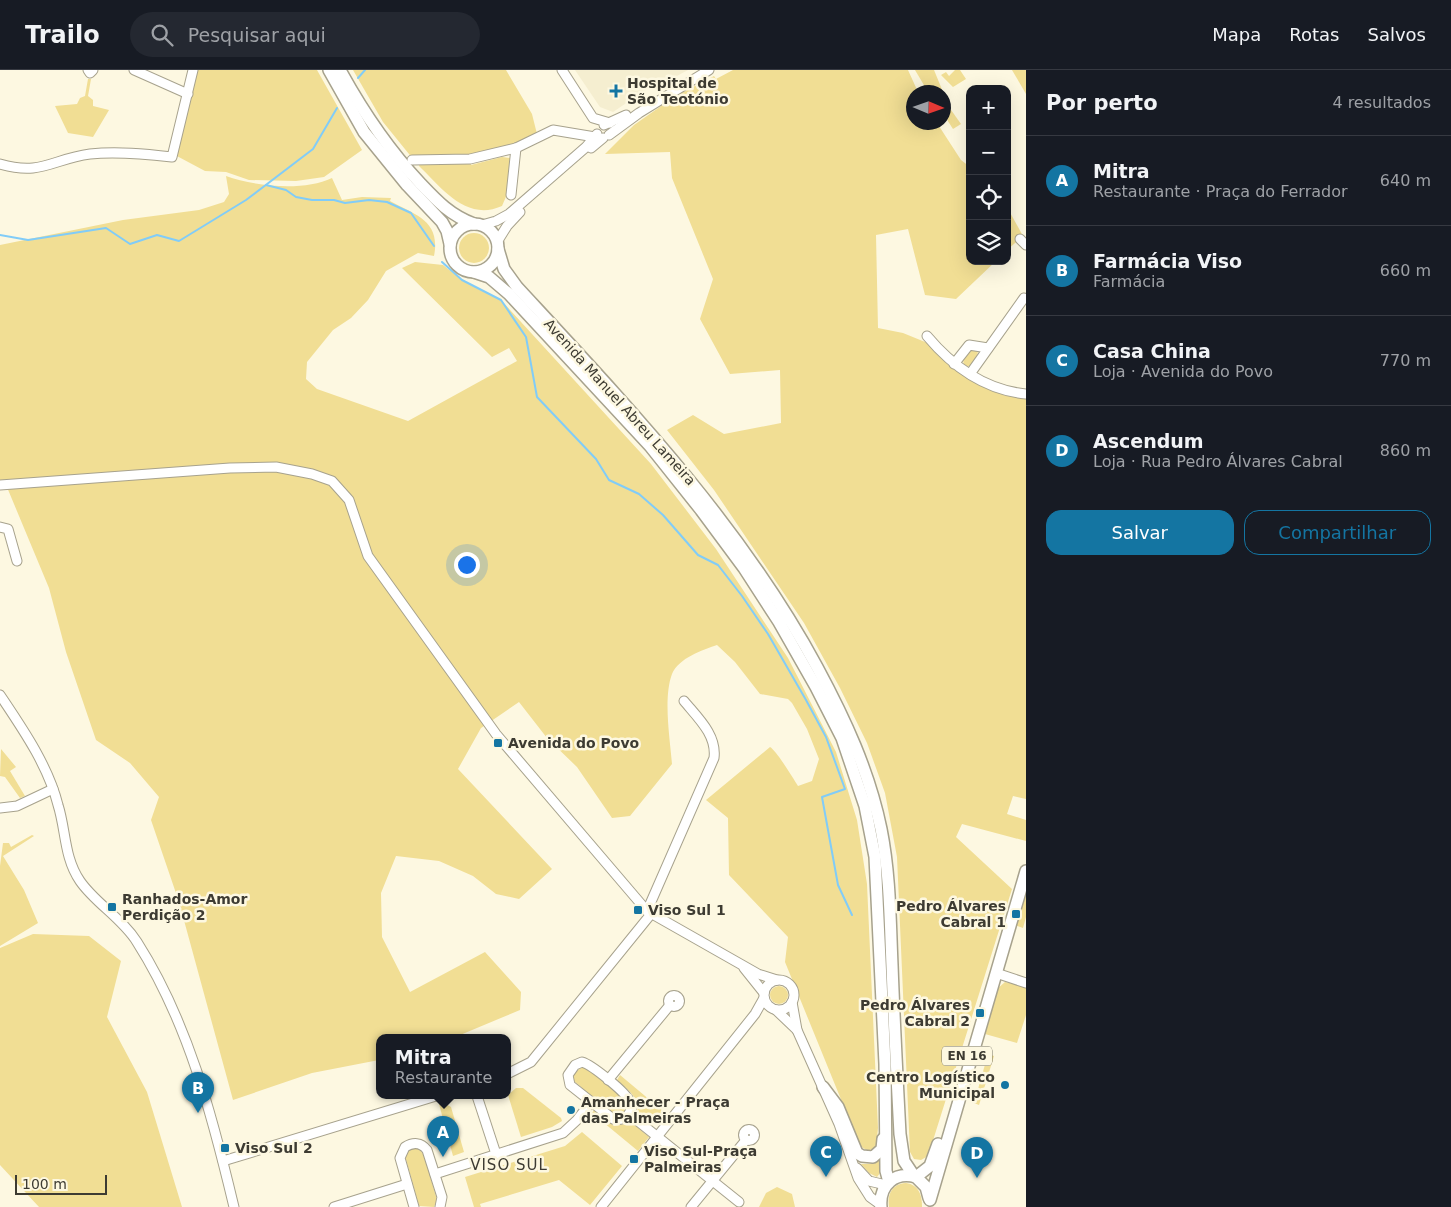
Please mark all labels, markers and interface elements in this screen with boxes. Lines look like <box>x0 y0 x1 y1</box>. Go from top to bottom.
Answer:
search box <box>130 12 480 57</box>
text: Trailo <box>25 21 100 49</box>
icon: search <box>148 21 176 49</box>
text: Pesquisar aqui <box>188 24 326 46</box>
text: Mapa <box>1212 24 1261 45</box>
text: Rotas <box>1289 24 1340 45</box>
text: Salvos <box>1368 24 1426 45</box>
place label: Hospital de São Teotónio <box>627 75 729 107</box>
marker: Hospital de São Teotónio <box>609 84 623 98</box>
north arrow <box>906 85 951 130</box>
map controls <box>966 85 1011 265</box>
button: + <box>966 85 1011 130</box>
text: Por perto <box>1046 91 1158 115</box>
text: 4 resultados <box>1332 93 1431 112</box>
button: − <box>966 130 1011 175</box>
text: Mitra <box>1093 160 1150 182</box>
text: A <box>1056 171 1068 190</box>
text: 640 m <box>1380 171 1431 190</box>
button: locate <box>966 175 1011 220</box>
text: Restaurante · Praça do Ferrador <box>1093 182 1348 201</box>
button: layers <box>966 220 1011 265</box>
text: Farmácia Viso <box>1093 250 1242 272</box>
text: B <box>1056 261 1068 280</box>
text: 660 m <box>1380 261 1431 280</box>
text: Farmácia <box>1093 272 1165 291</box>
street label: Avenida Manuel Abreu Lameira <box>541 315 699 489</box>
text: Casa China <box>1093 340 1211 362</box>
text: C <box>1056 351 1068 370</box>
text: 770 m <box>1380 351 1431 370</box>
text: Loja · Avenida do Povo <box>1093 362 1273 381</box>
text: Ascendum <box>1093 430 1204 452</box>
text: D <box>1055 441 1069 460</box>
text: 860 m <box>1380 441 1431 460</box>
text: Loja · Rua Pedro Álvares Cabral <box>1093 452 1343 471</box>
button: Salvar <box>1046 510 1234 555</box>
button: Compartilhar <box>1244 510 1431 555</box>
your location <box>454 552 480 578</box>
place label: Avenida do Povo <box>508 735 640 751</box>
marker: Avenida do Povo <box>492 737 504 749</box>
place label: Ranhados-Amor Perdição 2 <box>122 891 247 923</box>
place label: Pedro Álvares Cabral 1 <box>896 898 1006 930</box>
marker: Ranhados-Amor Perdição 2 <box>106 901 118 913</box>
place label: Viso Sul 1 <box>648 902 726 918</box>
marker: Viso Sul 1 <box>632 904 644 916</box>
marker: Pedro Álvares Cabral 1 <box>1010 908 1022 920</box>
place label: Pedro Álvares Cabral 2 <box>860 997 970 1029</box>
marker: Pedro Álvares Cabral 2 <box>974 1007 986 1019</box>
popup <box>376 1034 511 1099</box>
text: Mitra <box>395 1046 451 1068</box>
road number: EN 16 <box>942 1046 992 1066</box>
text: Restaurante <box>395 1068 492 1087</box>
place label: Centro Logístico Municipal <box>866 1069 995 1101</box>
pin: B <box>182 1072 214 1113</box>
marker: Centro Logístico Municipal <box>999 1079 1011 1091</box>
place label: Amanhecer - Praça das Palmeiras <box>581 1094 730 1126</box>
marker: Amanhecer - Praça das Palmeiras <box>565 1104 577 1116</box>
pin: A <box>427 1116 459 1157</box>
pin: C <box>810 1136 842 1177</box>
pin: D <box>961 1137 993 1178</box>
place label: Viso Sul 2 <box>235 1140 313 1156</box>
marker: Viso Sul 2 <box>219 1142 231 1154</box>
place label: Viso Sul-Praça Palmeiras <box>644 1143 757 1175</box>
marker: Viso Sul-Praça Palmeiras <box>628 1153 640 1165</box>
district label: VISO SUL <box>470 1156 548 1174</box>
scale bar <box>15 1172 108 1195</box>
text: 100 m <box>22 1176 67 1192</box>

